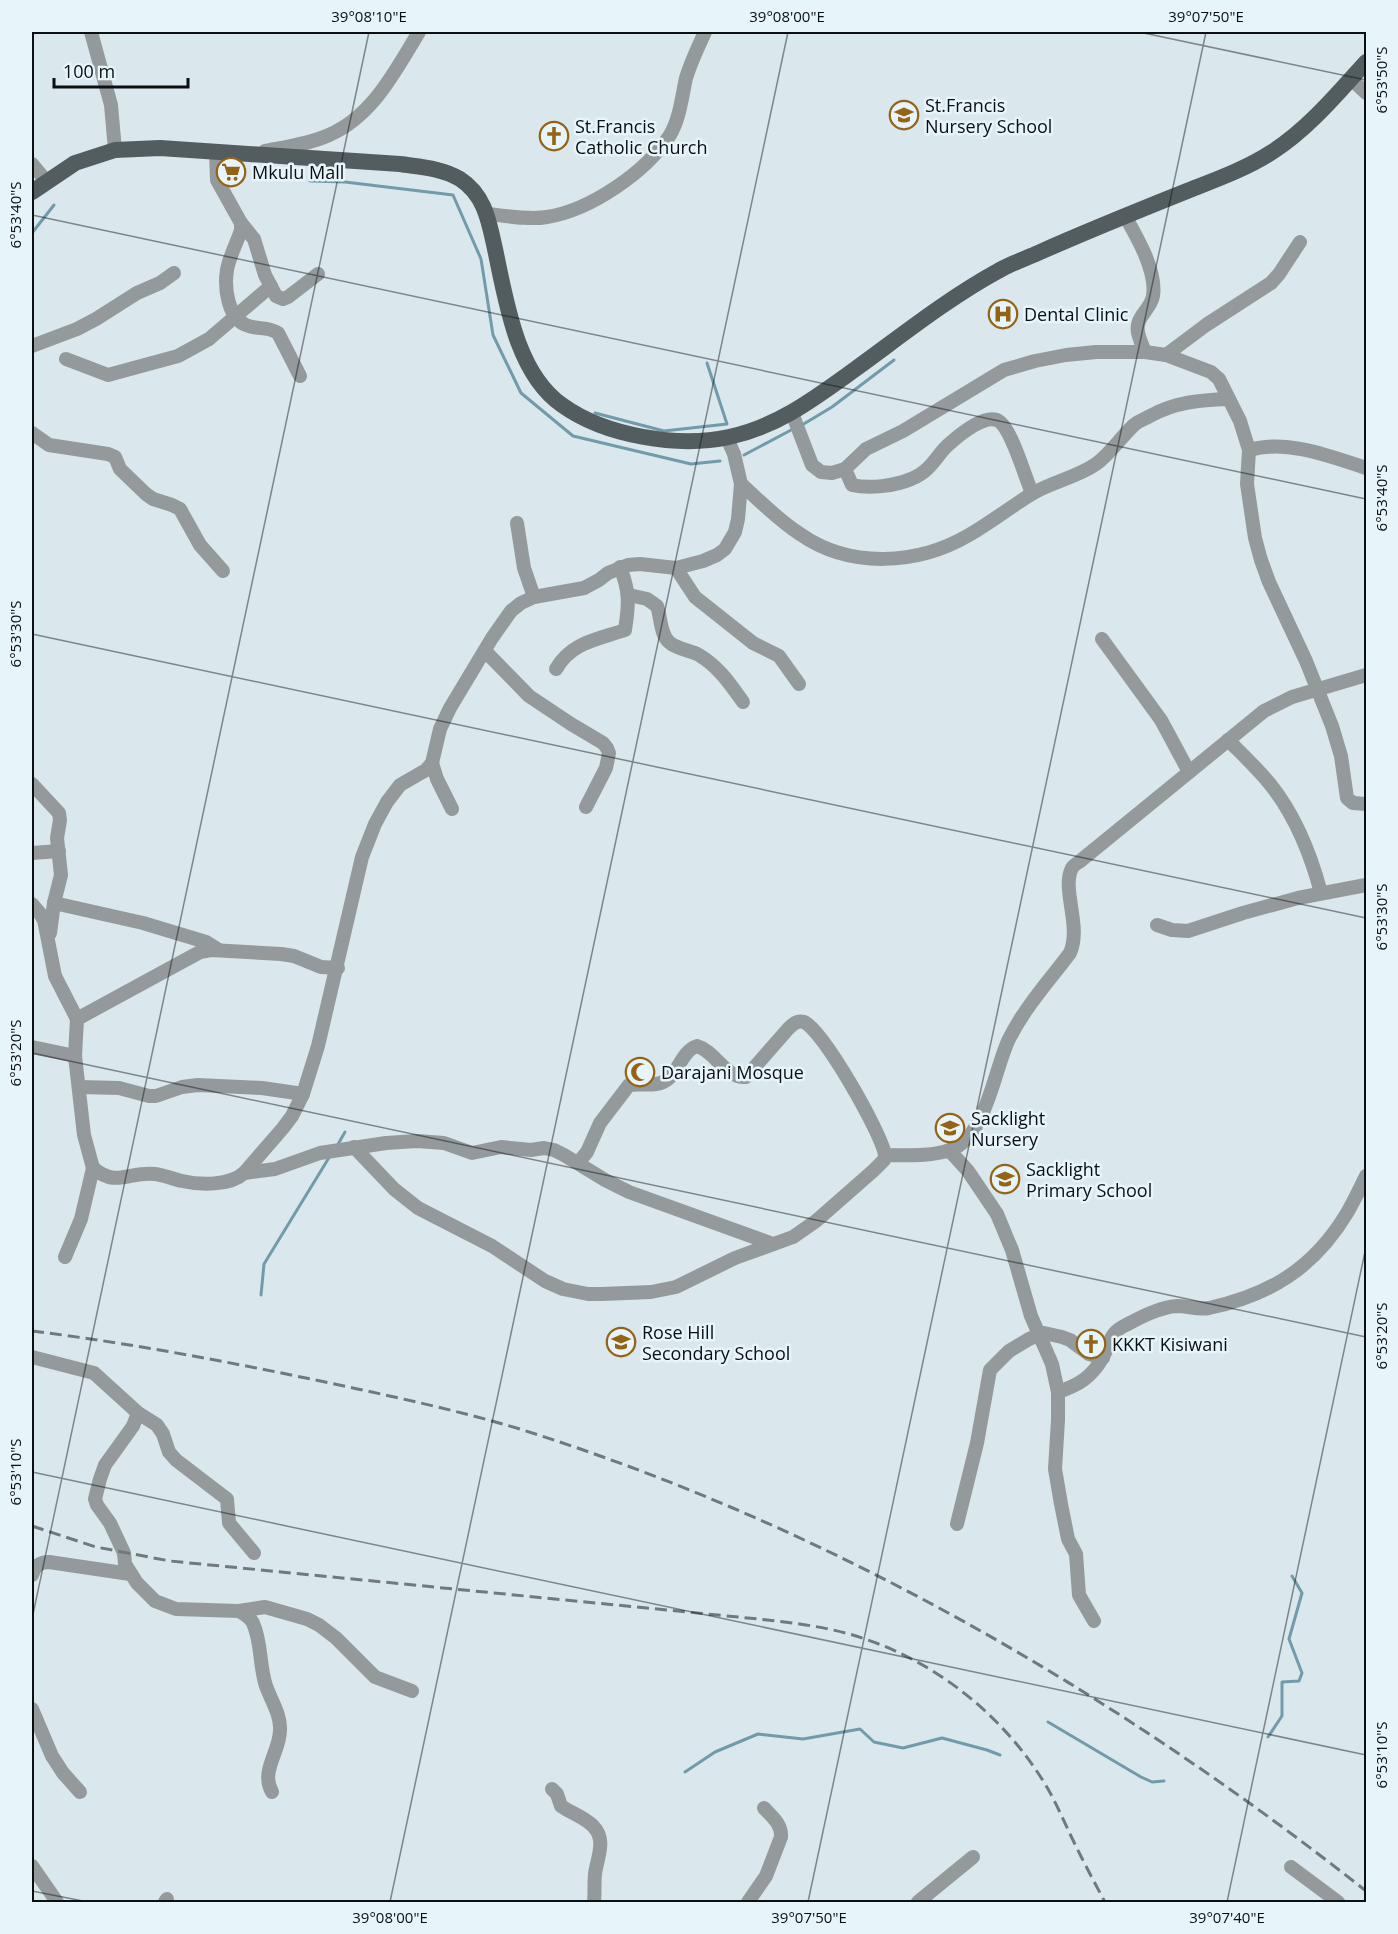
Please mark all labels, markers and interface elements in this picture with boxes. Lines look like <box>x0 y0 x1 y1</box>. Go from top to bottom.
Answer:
text: 39°08'10"E <box>331 6 407 26</box>
text: 39°08'00"E <box>749 6 825 26</box>
text: 39°07'50"E <box>1168 6 1244 26</box>
text: 6°53'50"S <box>1371 47 1391 113</box>
scale bar <box>54 51 188 89</box>
text: 100 m <box>63 59 115 83</box>
place label: St.Francis Nursery School <box>925 93 1052 138</box>
school or university icon: St.Francis Nursery School <box>888 99 920 131</box>
place label: St.Francis Catholic Church <box>575 114 707 159</box>
church icon: St.Francis Catholic Church <box>538 120 570 152</box>
supermarket icon: Mkulu Mall <box>215 156 247 188</box>
place label: Mkulu Mall <box>252 160 344 184</box>
text: 6°53'40"S <box>5 182 25 248</box>
hospital icon: Dental Clinic <box>987 298 1019 330</box>
place label: Dental Clinic <box>1024 302 1129 326</box>
text: 6°53'40"S <box>1371 465 1391 531</box>
text: 6°53'30"S <box>5 601 25 667</box>
text: 6°53'30"S <box>1371 884 1391 950</box>
text: 6°53'20"S <box>5 1020 25 1086</box>
mosque icon: Darajani Mosque <box>624 1056 656 1088</box>
place label: Darajani Mosque <box>661 1060 804 1084</box>
place label: Sacklight Nursery <box>971 1106 1045 1151</box>
school or university icon: Sacklight Nursery <box>934 1112 966 1144</box>
place label: Sacklight Primary School <box>1026 1157 1152 1202</box>
school or university icon: Sacklight Primary School <box>989 1163 1021 1195</box>
text: 6°53'20"S <box>1371 1303 1391 1369</box>
place label: Rose Hill Secondary School <box>642 1320 790 1365</box>
school or university icon: Rose Hill Secondary School <box>605 1326 637 1358</box>
church icon: KKKT Kisiwani <box>1075 1328 1107 1360</box>
place label: KKKT Kisiwani <box>1112 1332 1228 1356</box>
text: 6°53'10"S <box>5 1439 25 1505</box>
text: 6°53'10"S <box>1371 1722 1391 1788</box>
text: 39°08'00"E <box>352 1907 428 1927</box>
text: 39°07'50"E <box>771 1907 847 1927</box>
text: 39°07'40"E <box>1189 1907 1265 1927</box>

